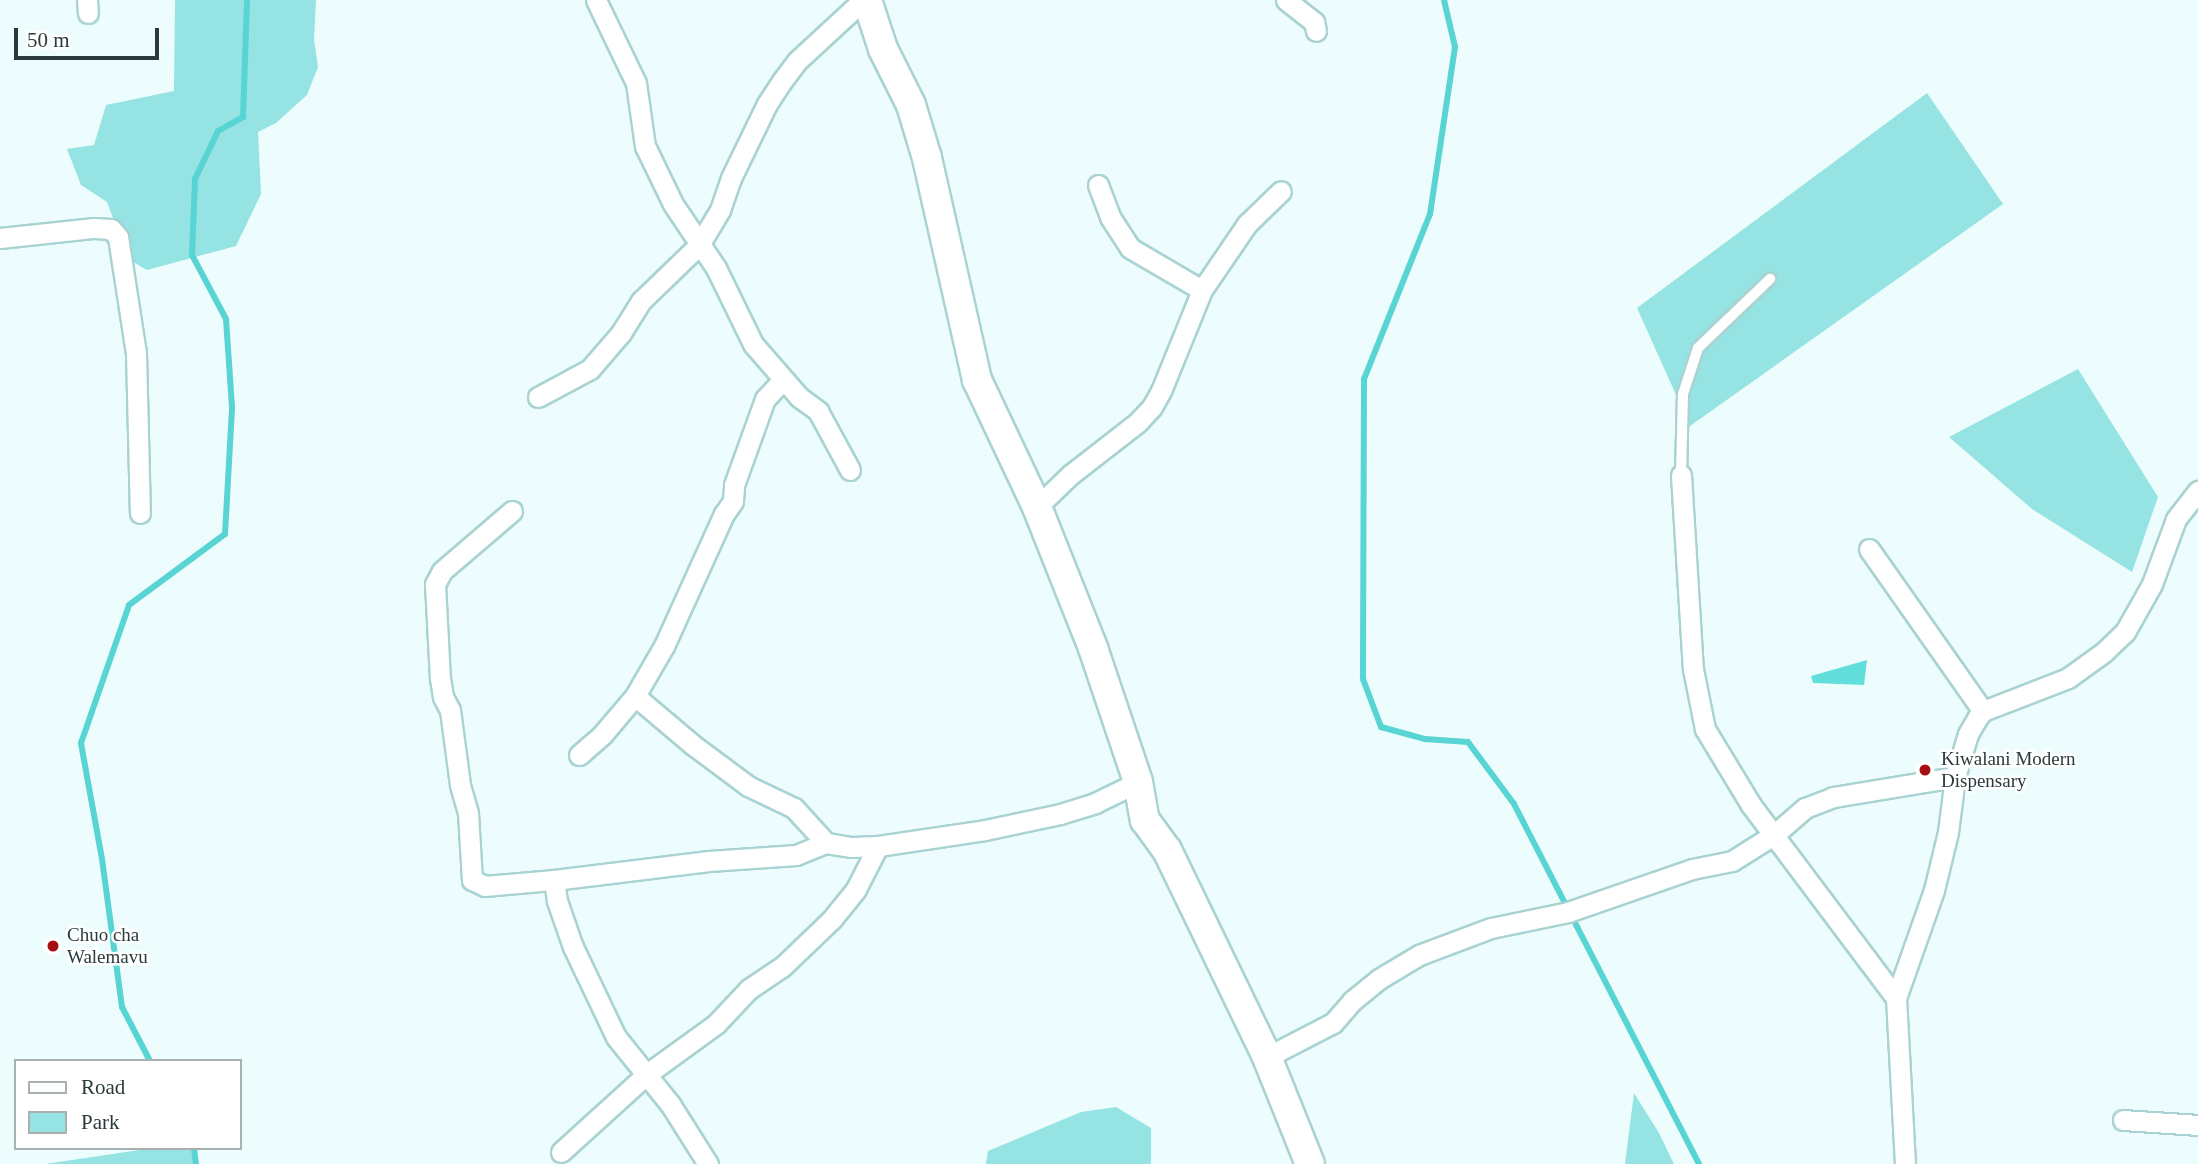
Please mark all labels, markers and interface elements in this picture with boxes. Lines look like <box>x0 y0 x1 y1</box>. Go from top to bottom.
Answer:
scale bar <box>18 14 163 58</box>
text: 50 m <box>27 28 70 52</box>
place label: Kiwalani Modern Dispensary <box>1941 748 2076 792</box>
marker: Kiwalani Modern Dispensary <box>1915 760 1935 780</box>
place label: Chuo cha Walemavu <box>67 924 148 968</box>
marker: Chuo cha Walemavu <box>45 938 61 954</box>
legend <box>14 1059 242 1150</box>
text: Road <box>81 1075 125 1099</box>
text: Park <box>81 1110 120 1134</box>

